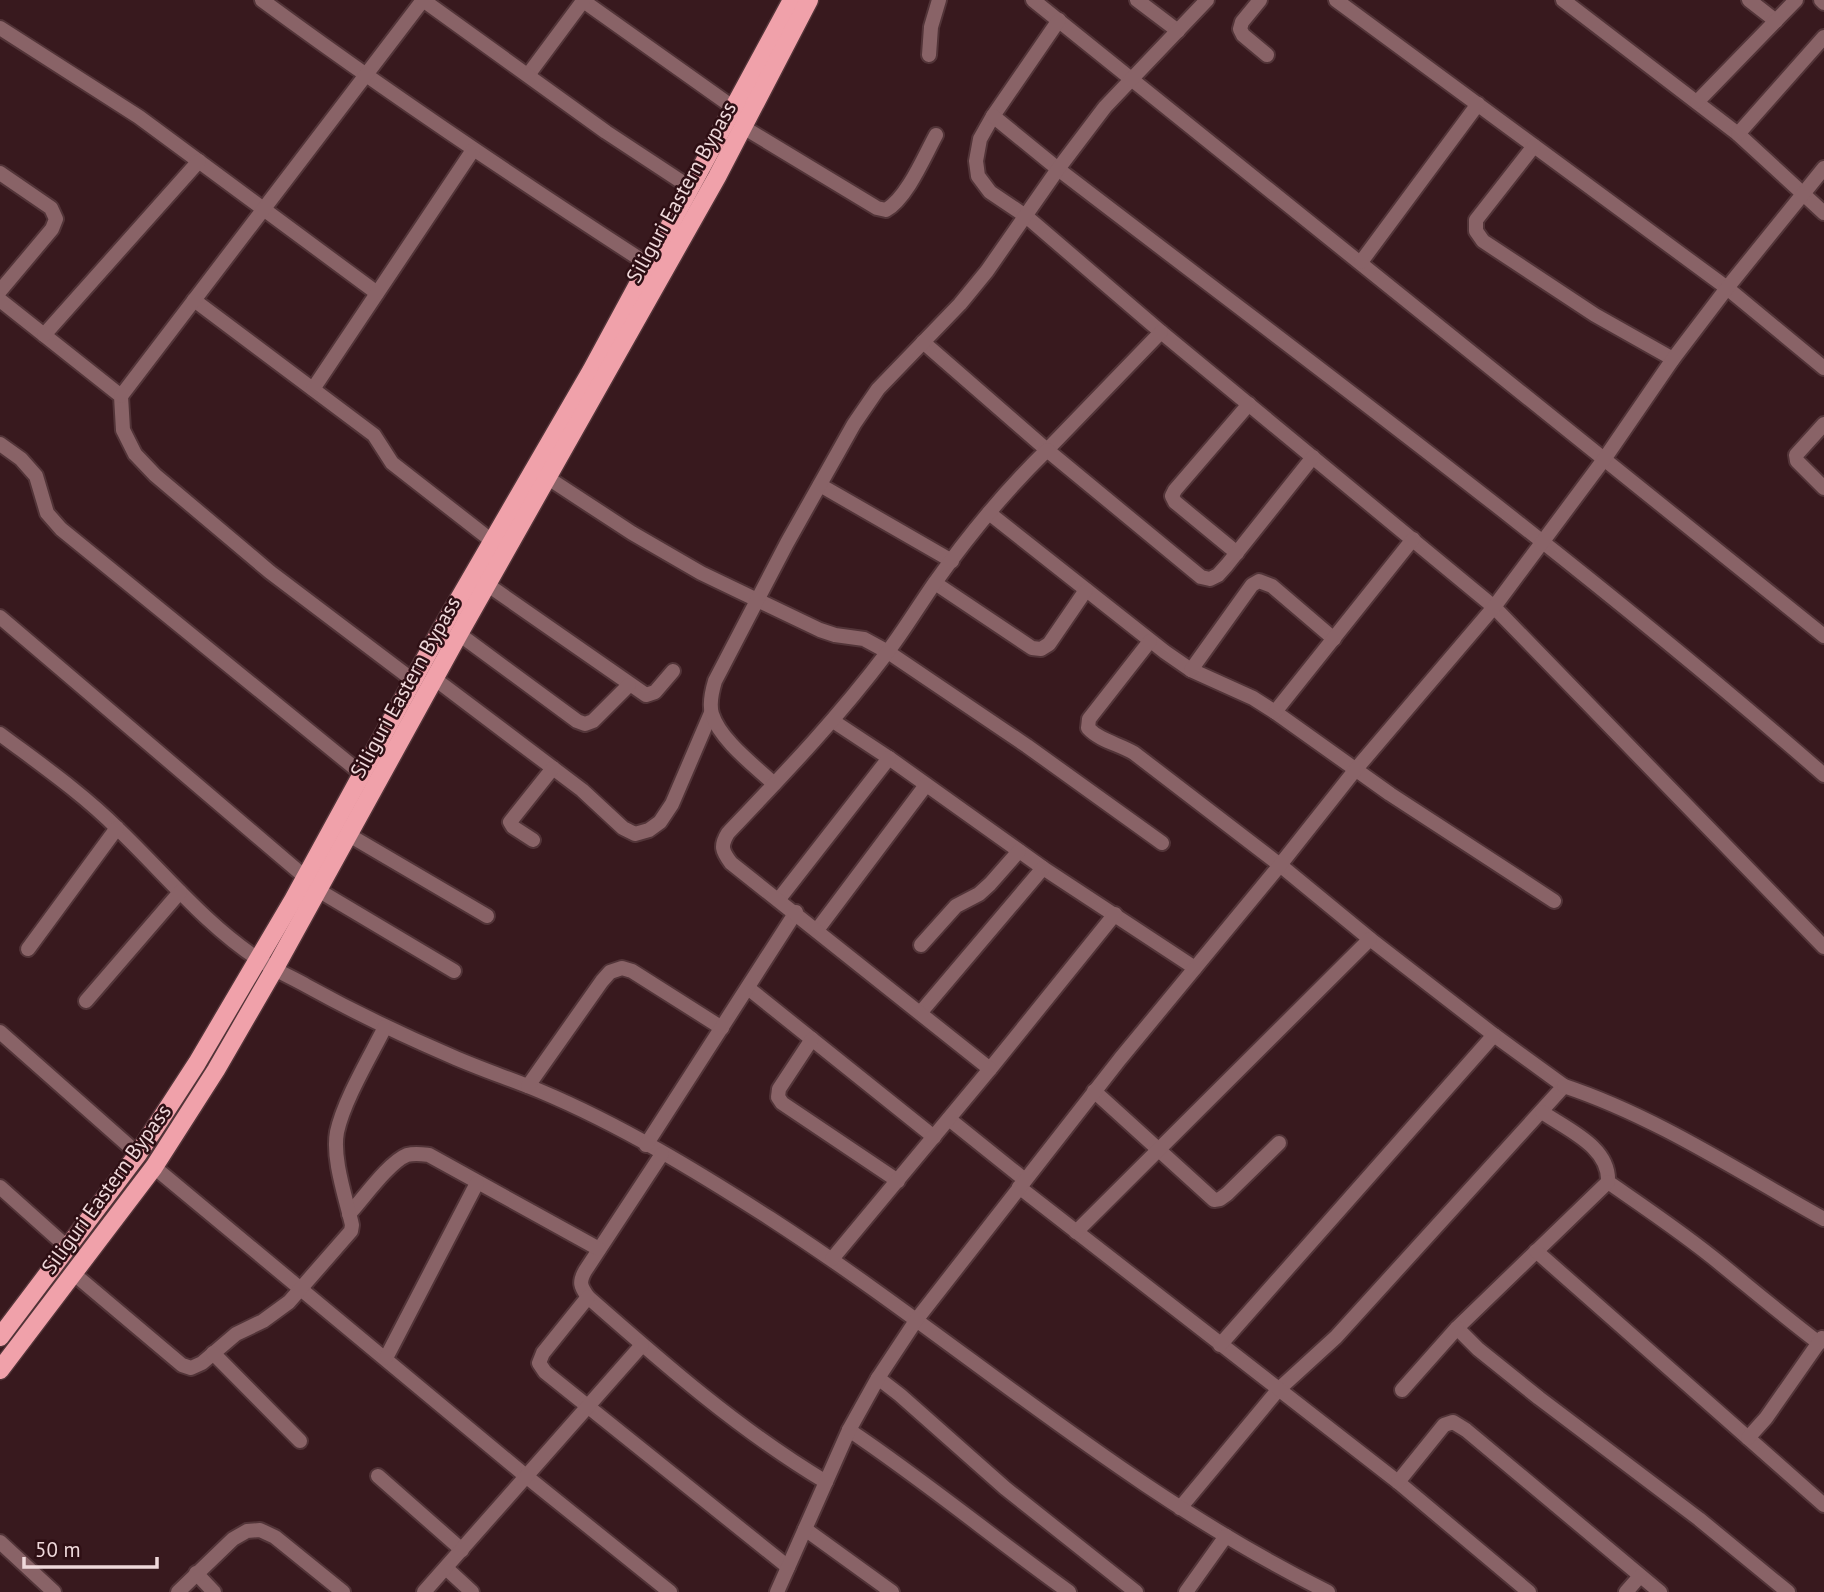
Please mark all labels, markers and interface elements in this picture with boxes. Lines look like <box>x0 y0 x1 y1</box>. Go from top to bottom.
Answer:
street label: Siliguri Eastern Bypass <box>620 97 742 287</box>
street label: Siliguri Eastern Bypass <box>344 592 466 782</box>
street label: Siliguri Eastern Bypass <box>35 1099 177 1279</box>
scale bar <box>24 1526 158 1570</box>
text: 50 m <box>35 1536 81 1563</box>

